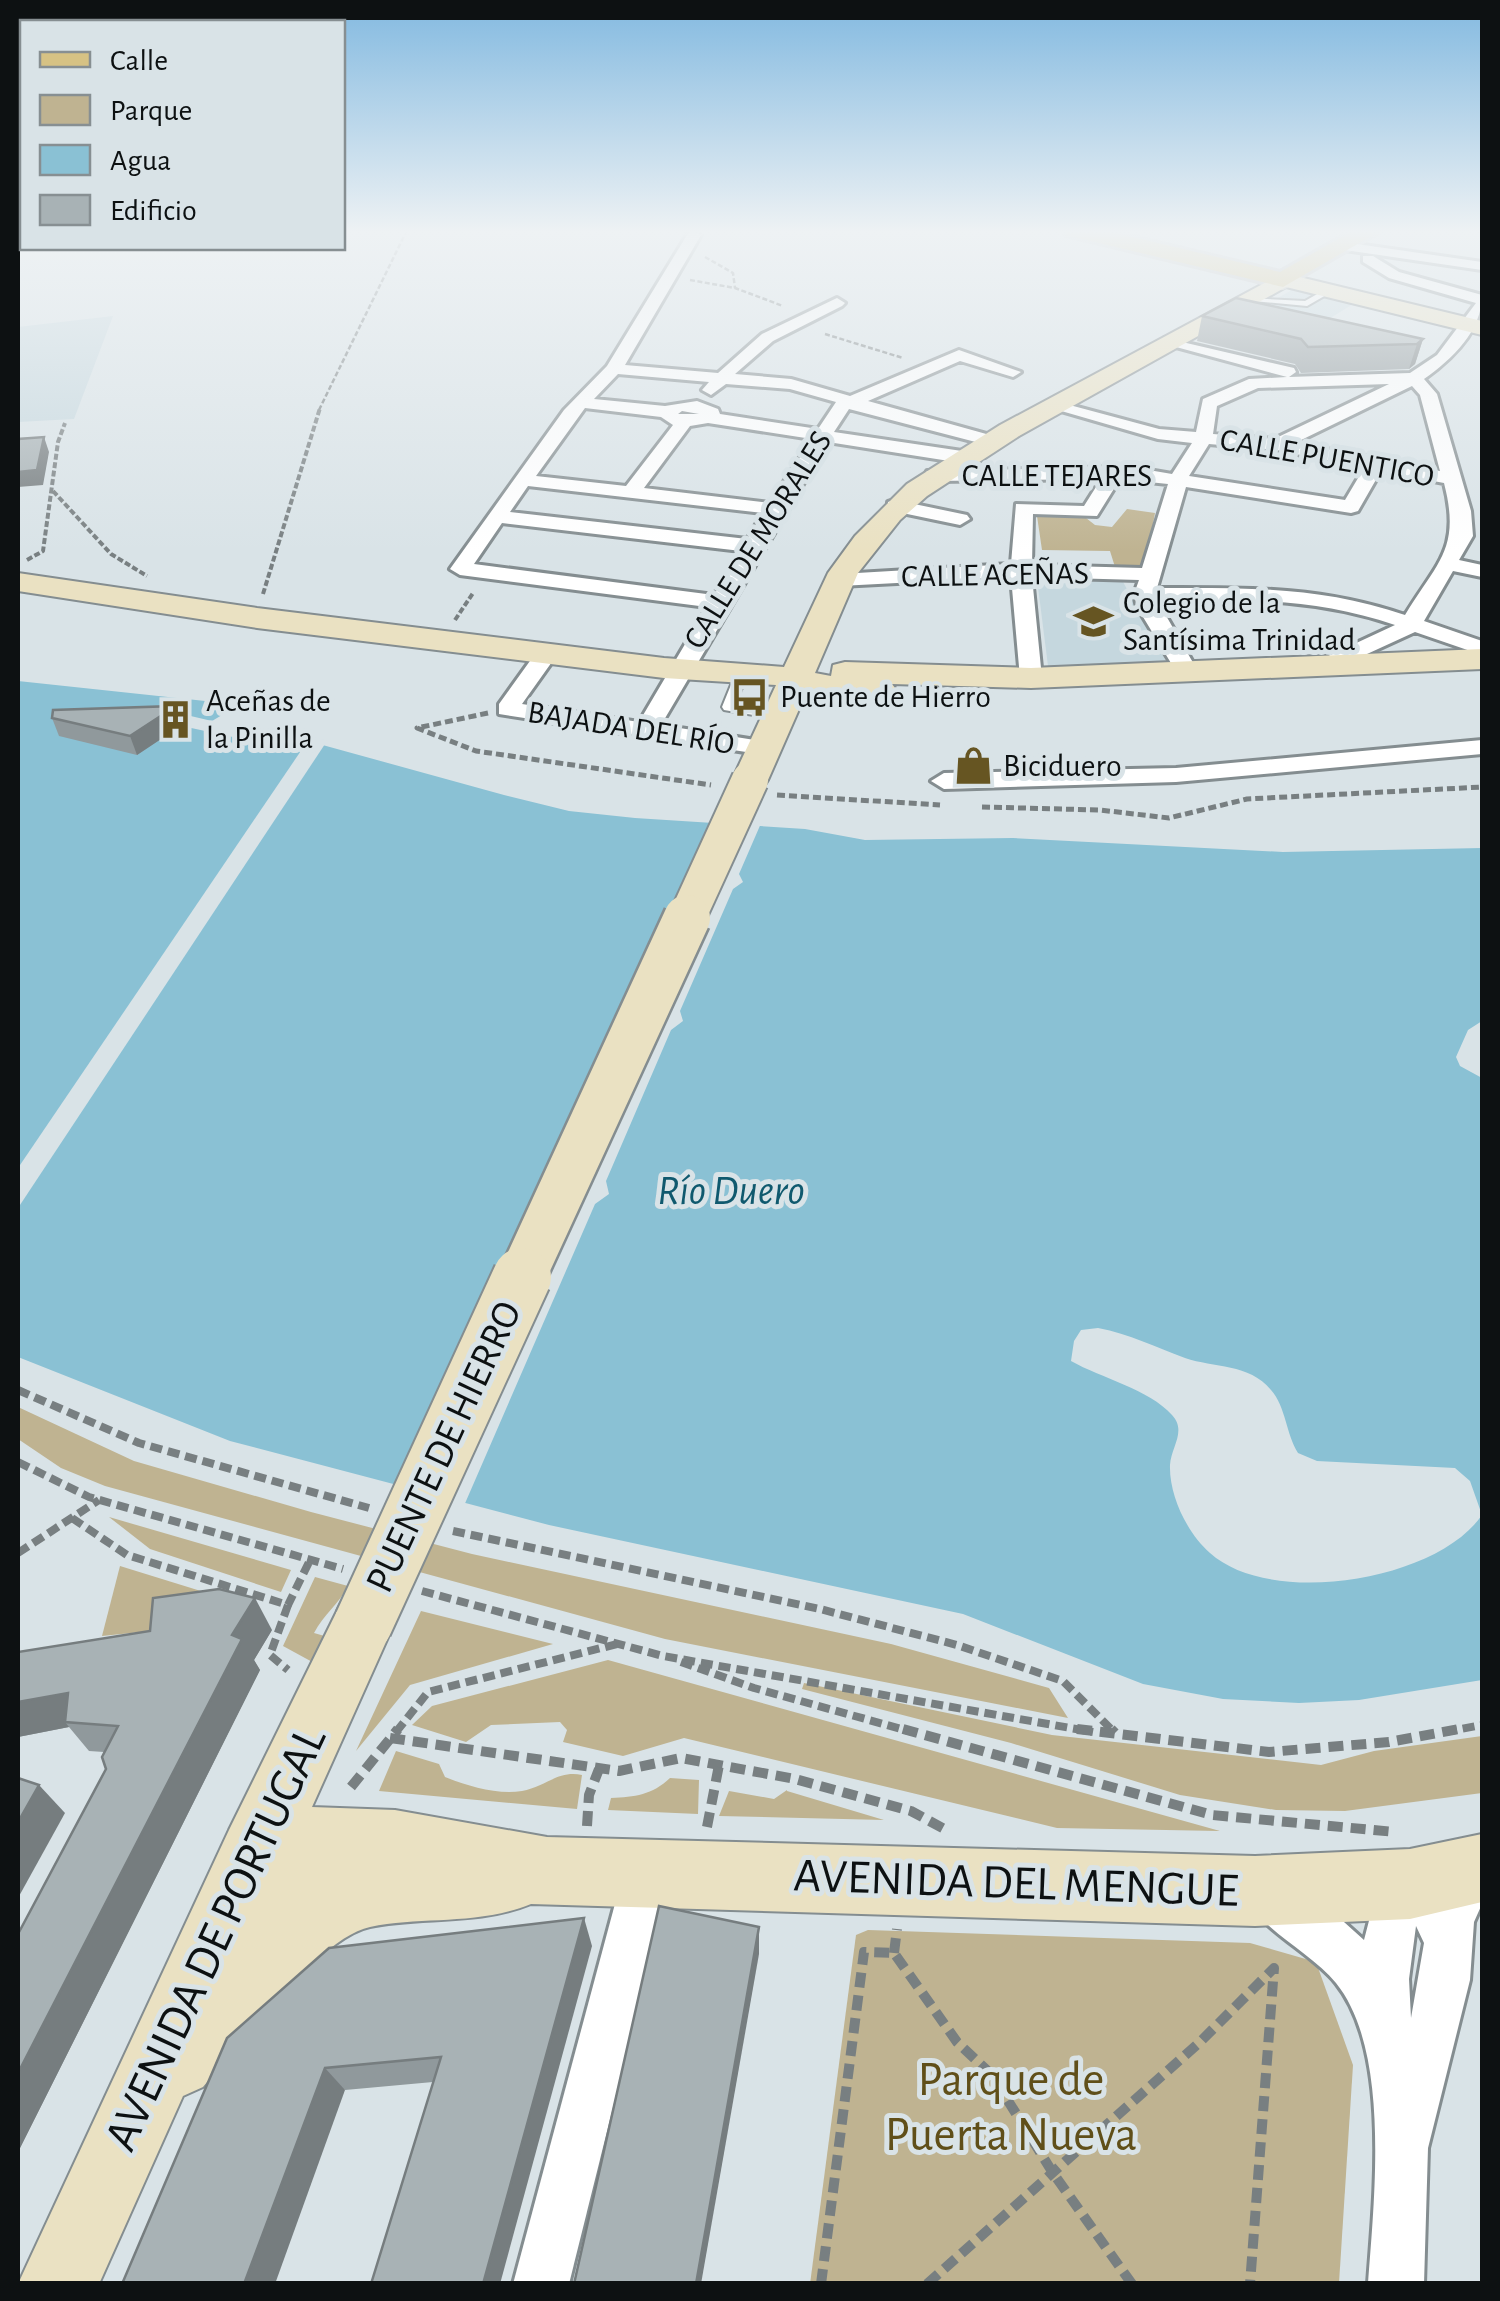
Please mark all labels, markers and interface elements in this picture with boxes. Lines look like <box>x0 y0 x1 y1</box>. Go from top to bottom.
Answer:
legend <box>20 20 345 250</box>
text: Calle <box>110 46 168 76</box>
text: Parque <box>110 96 192 126</box>
text: Agua <box>110 146 171 176</box>
text: Edificio <box>110 196 197 226</box>
street label: CALLE PUENTICO <box>1218 423 1436 493</box>
street label: CALLE DE MORALES <box>678 426 838 654</box>
street label: CALLE TEJARES <box>962 460 1152 492</box>
street label: CALLE ACEÑAS <box>901 555 1089 593</box>
place label: Colegio de la Santísima Trinidad <box>1123 587 1356 656</box>
school or university icon: Colegio de la Santísima Trinidad <box>1072 600 1114 642</box>
bus stop icon: Puente de Hierro <box>729 676 771 718</box>
place label: Puente de Hierro <box>780 681 991 713</box>
place label: Aceñas de la Pinilla <box>206 685 331 754</box>
street label: BAJADA DEL RÍO <box>525 693 737 760</box>
building icon: Aceñas de la Pinilla <box>155 698 197 740</box>
shop icon: Biciduero <box>952 745 994 787</box>
place label: Biciduero <box>1003 750 1122 782</box>
water label: Río Duero <box>657 1170 805 1212</box>
street label: PUENTE DE HIERRO <box>359 1295 529 1599</box>
street label: AVENIDA DE PORTUGAL <box>97 1720 335 2158</box>
street label: AVENIDA DEL MENGUE <box>793 1852 1239 1916</box>
park label: Parque de Puerta Nueva <box>885 2057 1137 2160</box>

